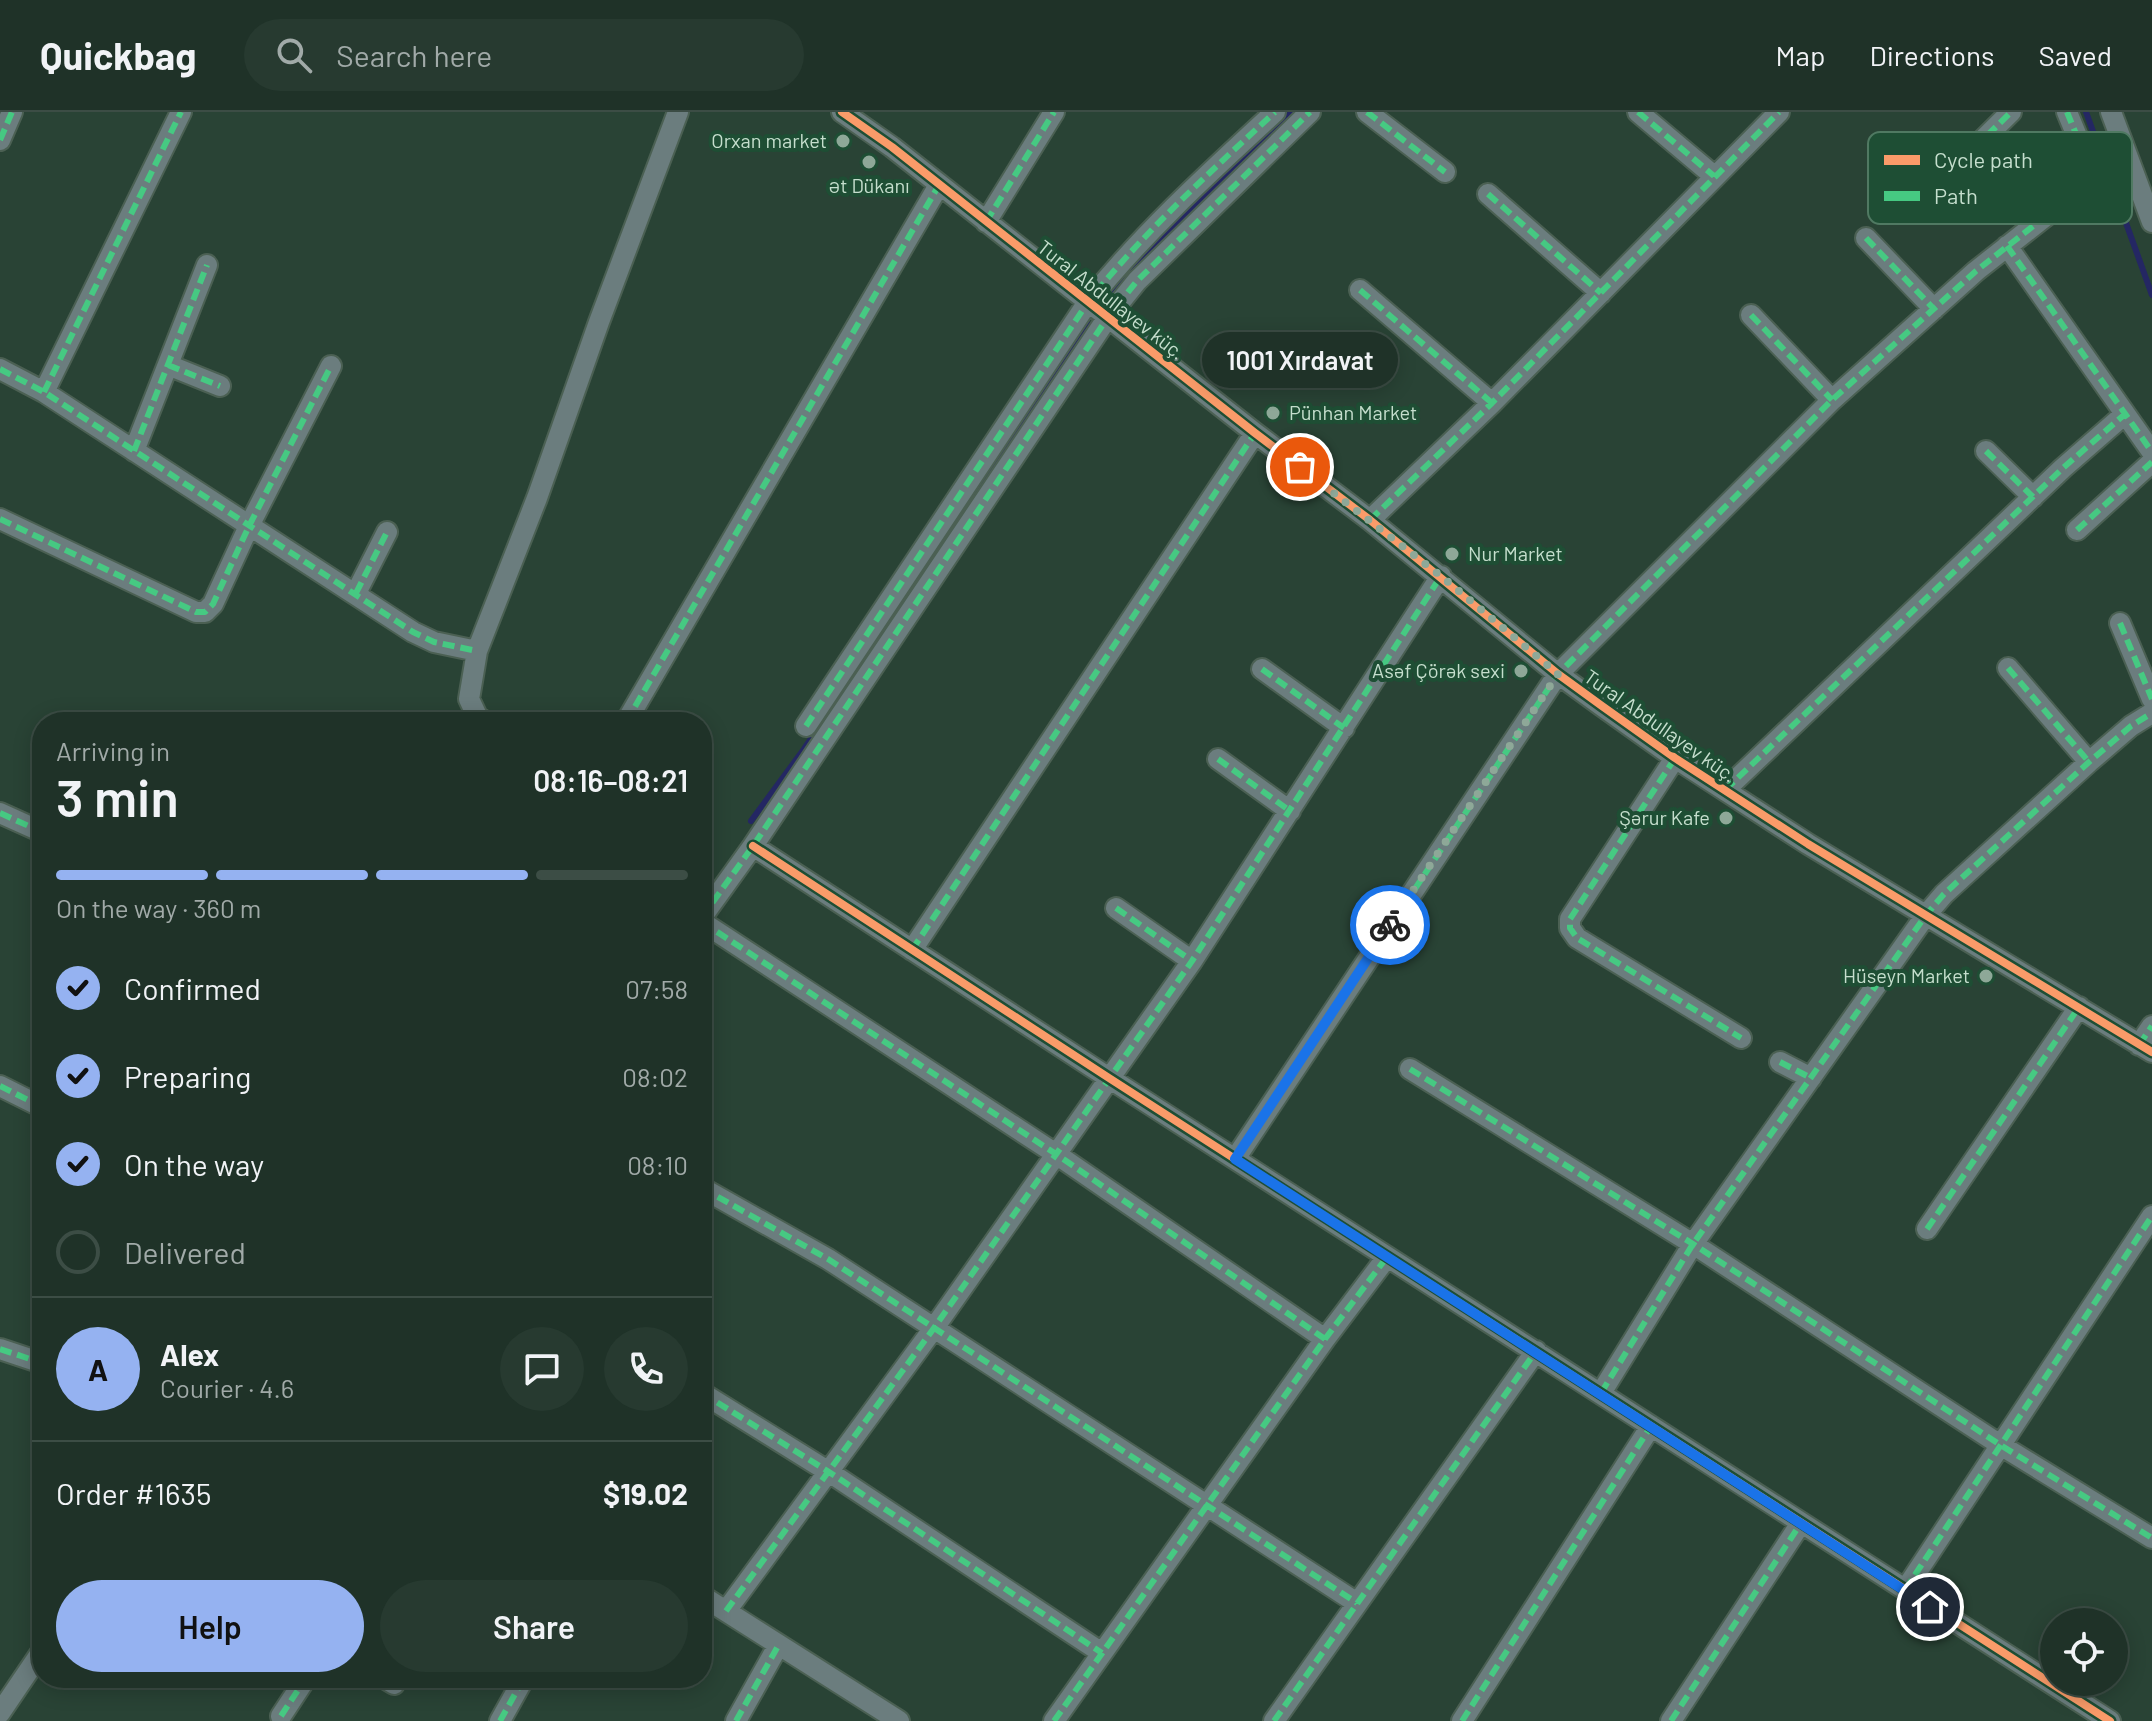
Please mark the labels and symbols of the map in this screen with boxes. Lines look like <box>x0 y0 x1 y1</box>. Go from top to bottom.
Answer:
place label: Orxan market <box>711 128 827 152</box>
marker: Orxan market <box>834 132 852 150</box>
legend <box>1868 132 2132 224</box>
text: Cycle path <box>1934 146 2033 172</box>
marker: Ət Dükanı <box>860 153 878 171</box>
place label: Ət Dükanı <box>829 173 909 197</box>
text: Path <box>1934 182 1978 208</box>
street label: Tural Abdullayev küç. <box>1033 234 1190 364</box>
callout: 1001 Xırdavat <box>1202 331 1398 387</box>
place label: Pünhan Market <box>1289 400 1417 424</box>
marker: Pünhan Market <box>1264 404 1282 422</box>
pin <box>1266 433 1334 501</box>
place label: Nur Market <box>1468 541 1563 565</box>
marker: Nur Market <box>1443 545 1461 563</box>
place label: Asəf Çörək sexi <box>1372 658 1505 682</box>
marker: Asəf Çörək sexi <box>1512 662 1530 680</box>
street label: Tural Abdullayev küç. <box>1580 664 1741 787</box>
place label: Şərur Kafe <box>1619 805 1710 829</box>
marker: Şərur Kafe <box>1717 809 1735 827</box>
courier <box>1350 885 1430 965</box>
place label: Hüseyn Market <box>1843 963 1970 987</box>
marker: Hüseyn Market <box>1977 967 1995 985</box>
pin <box>1896 1573 1964 1641</box>

